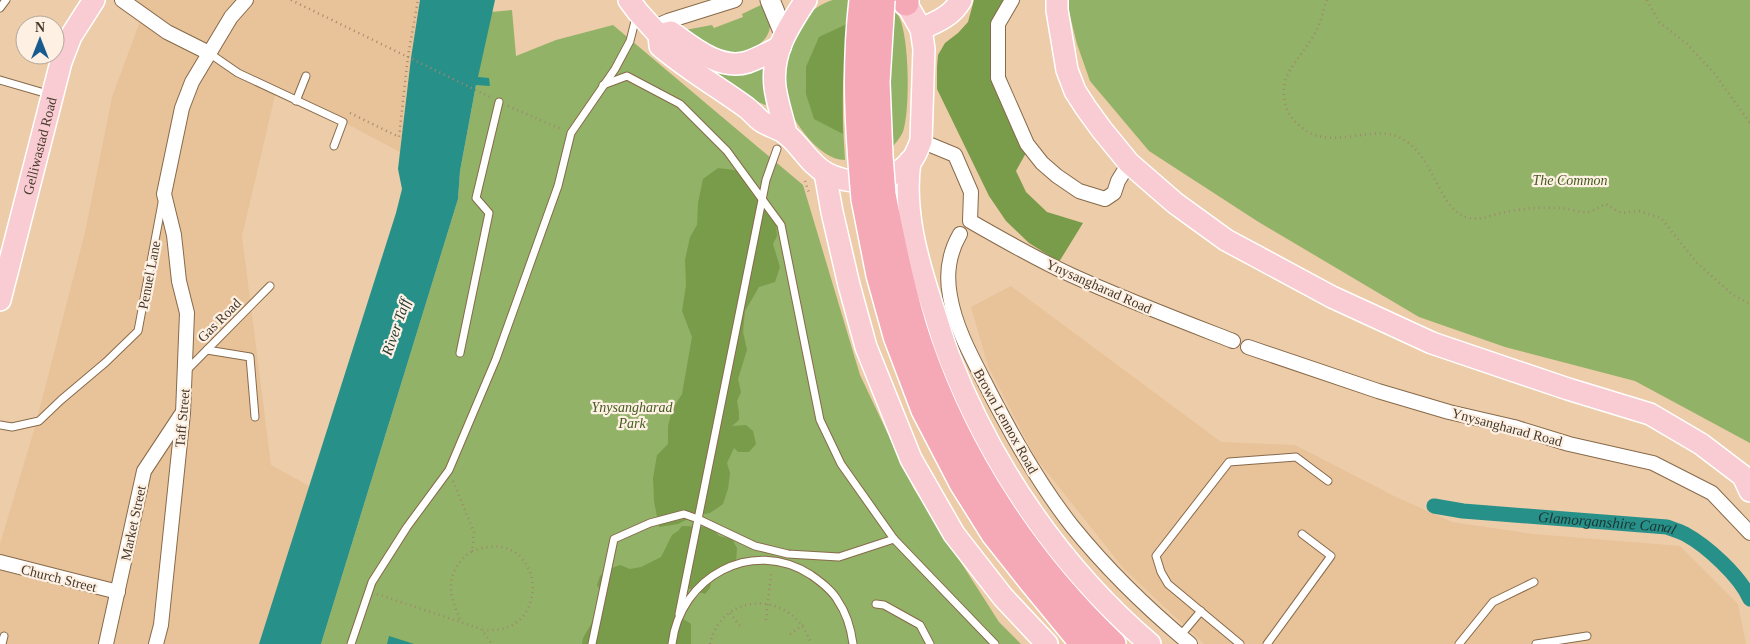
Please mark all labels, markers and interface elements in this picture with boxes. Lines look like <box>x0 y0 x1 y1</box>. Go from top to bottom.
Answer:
north arrow <box>15 15 65 65</box>
text: N <box>35 20 45 35</box>
street label: Gelliwastad Road <box>20 96 60 196</box>
park label: The Common <box>1532 173 1608 188</box>
street label: Penuel Lane <box>135 240 163 311</box>
street label: Ynysangharad Road <box>1044 256 1154 316</box>
water label: River Taff <box>378 295 414 358</box>
street label: Gas Road <box>195 296 244 345</box>
street label: Brown Lennox Road <box>971 366 1041 476</box>
street label: Taff Street <box>172 388 193 448</box>
park label: Ynysangharad Park <box>592 400 673 431</box>
street label: Ynysangharad Road <box>1450 405 1564 449</box>
street label: Market Street <box>118 484 149 562</box>
water label: Glamorganshire Canal <box>1537 509 1678 538</box>
street label: Church Street <box>20 562 98 595</box>

